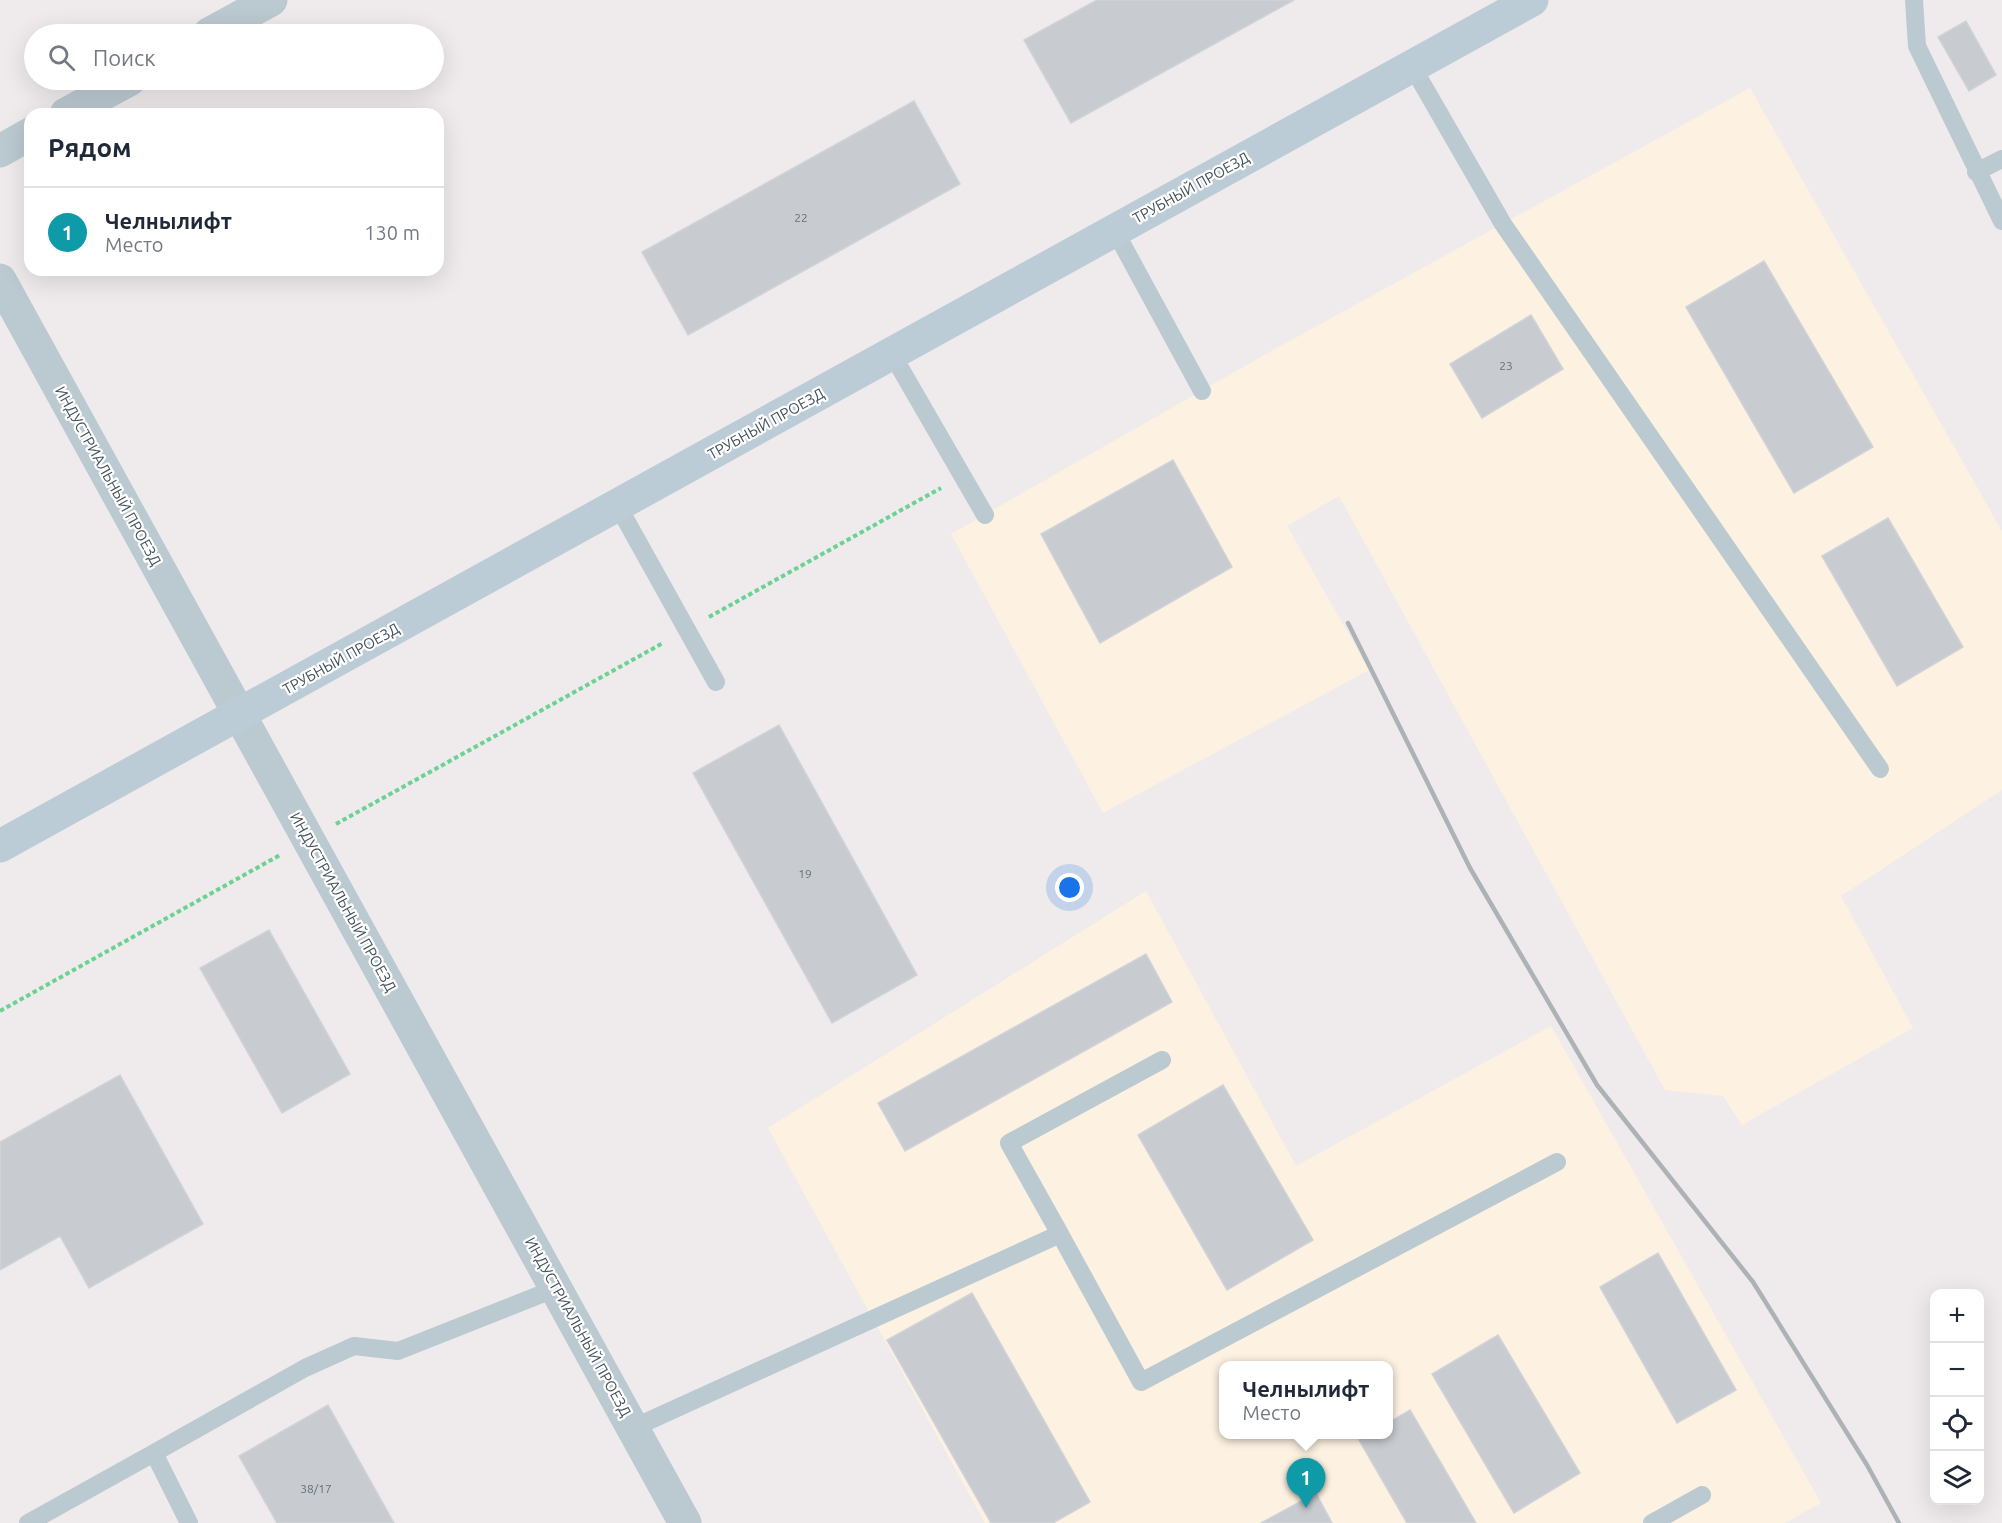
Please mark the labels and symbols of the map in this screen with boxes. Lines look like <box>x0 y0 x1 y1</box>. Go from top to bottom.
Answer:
street label: ТРУБНЫЙ ПРОЕЗД <box>1130 149 1252 227</box>
house number: 22 <box>794 211 808 224</box>
house number: 23 <box>1499 359 1513 372</box>
street label: ИНДУСТРИАЛЬНЫЙ ПРОЕЗД <box>52 383 165 568</box>
street label: ТРУБНЫЙ ПРОЕЗД <box>705 385 827 463</box>
street label: ТРУБНЫЙ ПРОЕЗД <box>280 620 402 698</box>
street label: ИНДУСТРИАЛЬНЫЙ ПРОЕЗД <box>287 809 400 994</box>
house number: 19 <box>798 867 812 880</box>
your location <box>1055 873 1084 902</box>
street label: ИНДУСТРИАЛЬНЫЙ ПРОЕЗД <box>522 1234 635 1419</box>
pin: 1 <box>1286 1458 1326 1508</box>
house number: 38/17 <box>300 1482 332 1495</box>

